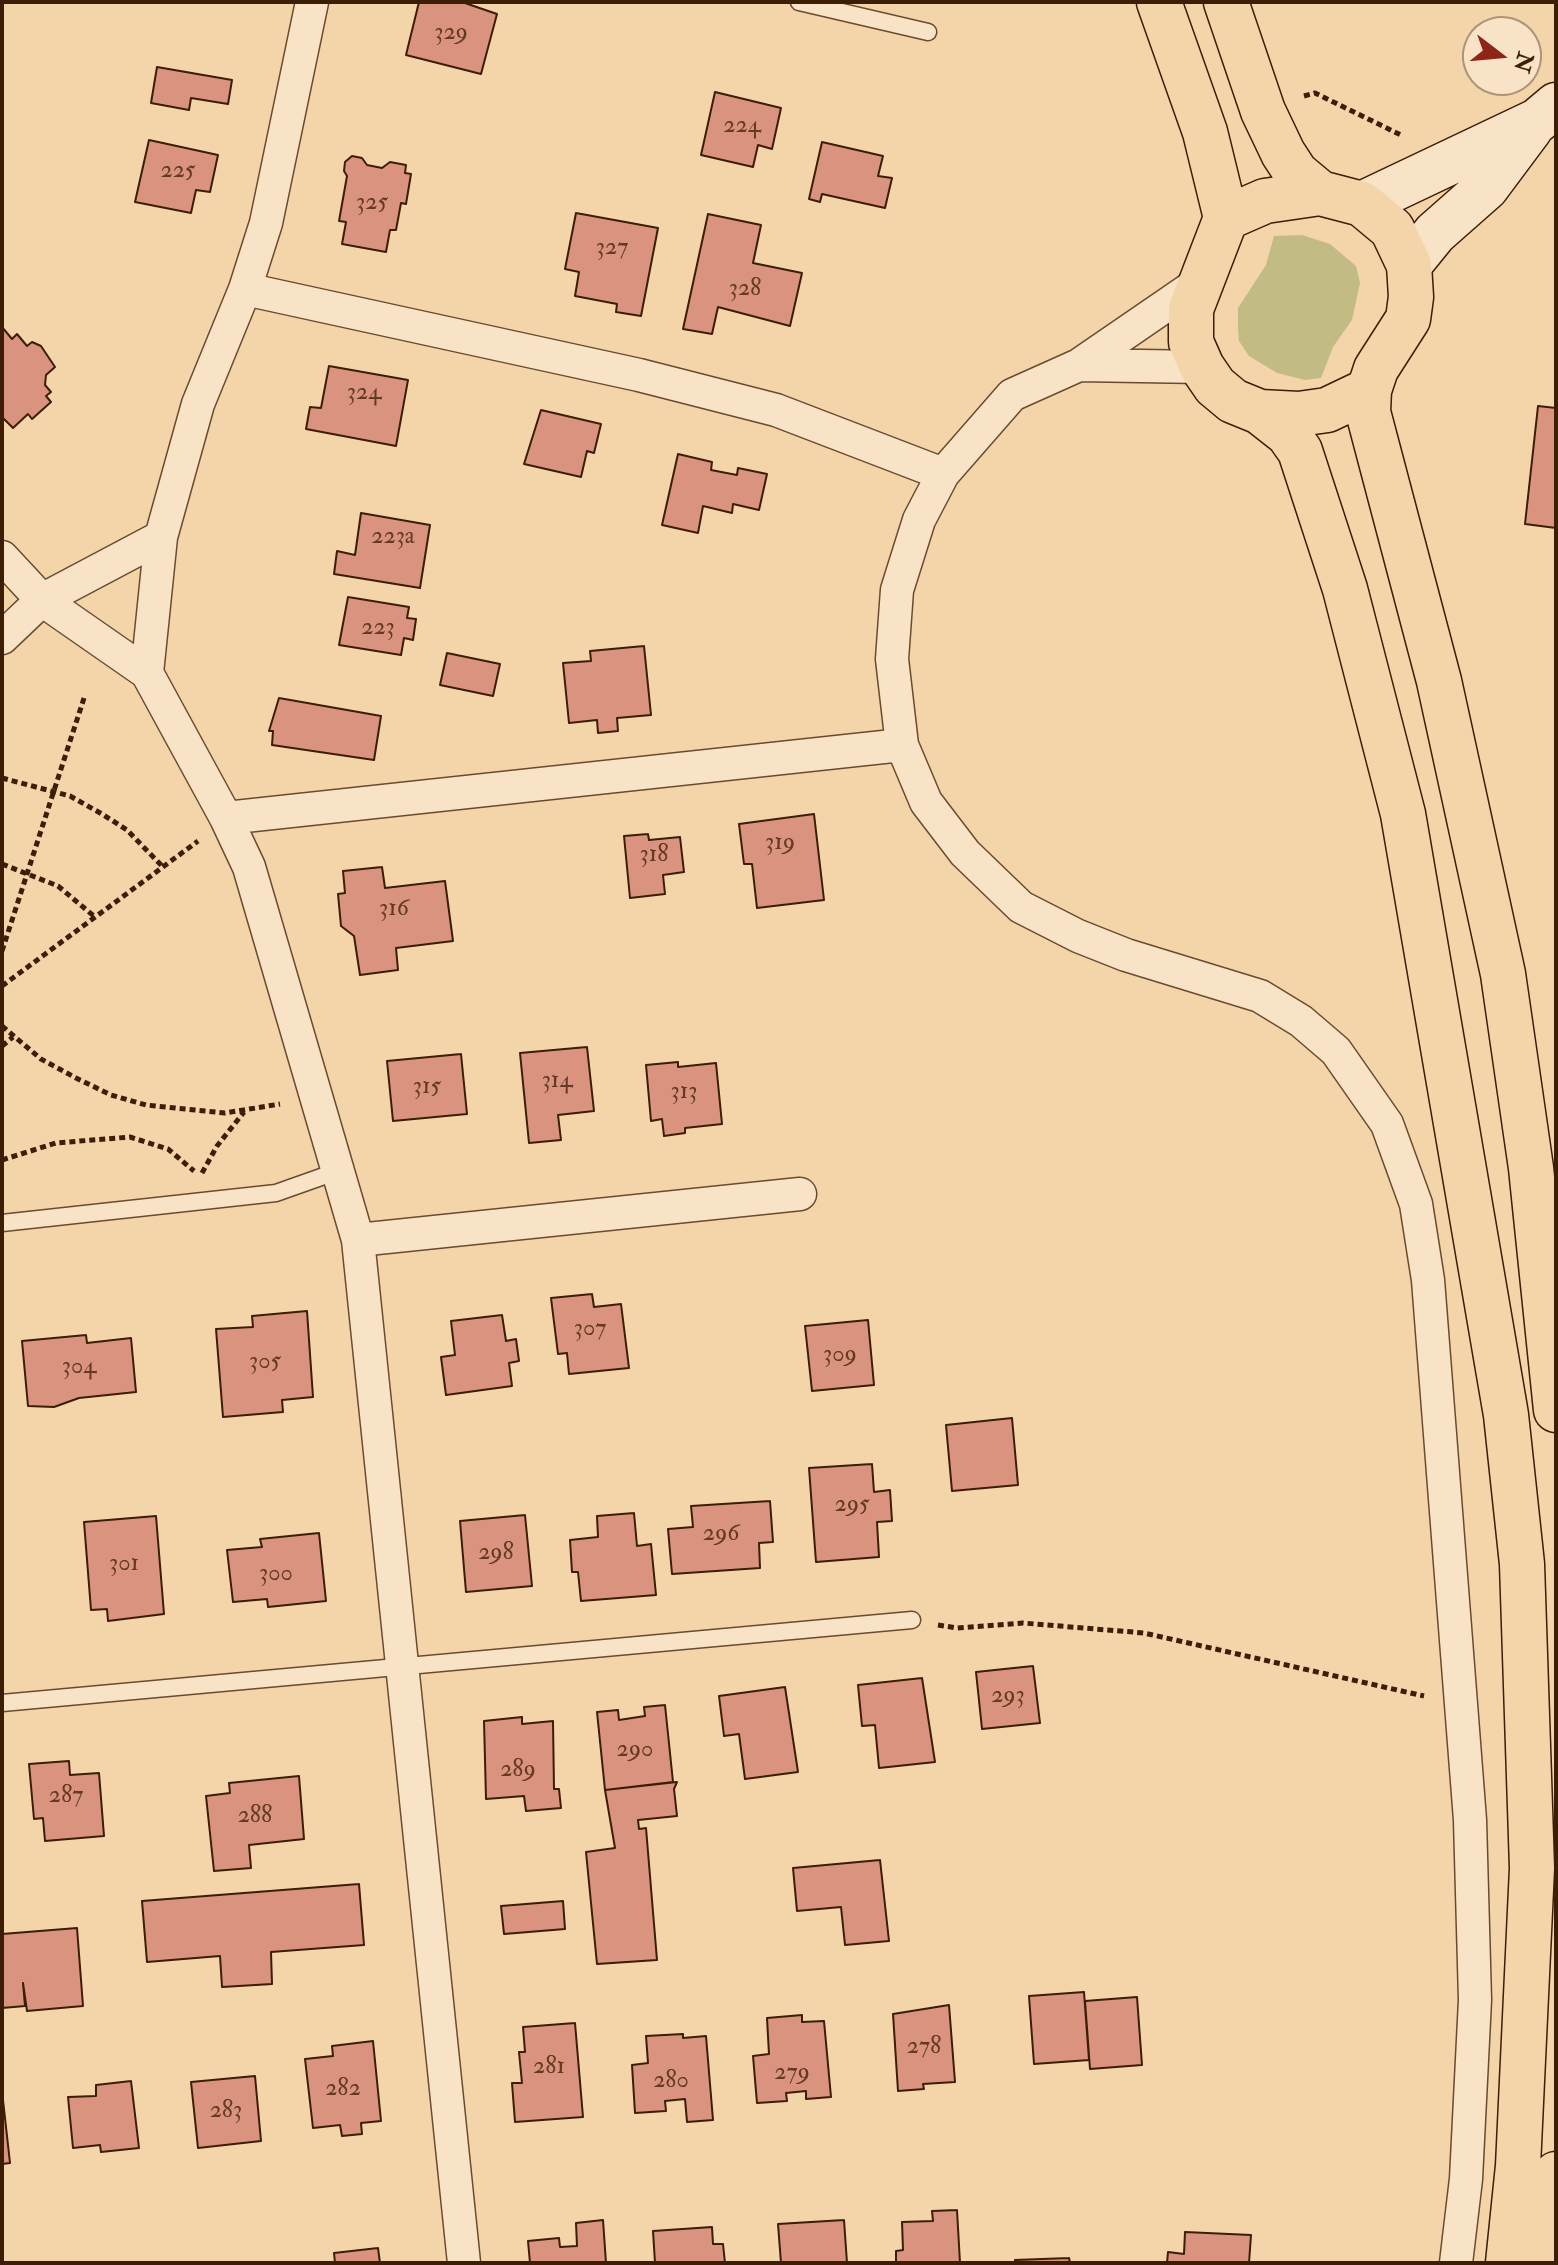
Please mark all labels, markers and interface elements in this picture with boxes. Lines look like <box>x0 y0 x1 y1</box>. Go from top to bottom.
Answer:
north arrow <box>1462 16 1542 96</box>
house number: 329 <box>434 20 468 48</box>
text: N <box>1507 49 1539 75</box>
house number: 224 <box>723 113 761 141</box>
house number: 225 <box>161 158 195 186</box>
house number: 325 <box>356 190 388 218</box>
house number: 327 <box>596 235 628 263</box>
house number: 328 <box>729 276 761 304</box>
house number: 324 <box>347 380 381 408</box>
house number: 223a <box>371 524 415 552</box>
house number: 223 <box>361 615 395 643</box>
house number: 319 <box>765 830 795 858</box>
house number: 318 <box>639 842 669 870</box>
house number: 316 <box>379 896 409 924</box>
house number: 314 <box>542 1068 572 1096</box>
house number: 315 <box>413 1074 441 1102</box>
house number: 313 <box>671 1079 697 1107</box>
house number: 307 <box>574 1316 606 1344</box>
house number: 309 <box>823 1342 857 1370</box>
house number: 305 <box>249 1349 281 1377</box>
house number: 304 <box>62 1354 96 1382</box>
house number: 295 <box>834 1492 870 1520</box>
house number: 296 <box>703 1521 739 1549</box>
house number: 298 <box>478 1540 514 1568</box>
house number: 301 <box>109 1551 139 1579</box>
house number: 300 <box>259 1561 293 1589</box>
house number: 293 <box>991 1683 1025 1711</box>
house number: 290 <box>617 1737 653 1765</box>
house number: 289 <box>500 1757 536 1785</box>
house number: 287 <box>49 1783 83 1811</box>
house number: 288 <box>238 1803 272 1831</box>
house number: 278 <box>907 2034 941 2062</box>
house number: 281 <box>533 2054 565 2082</box>
house number: 279 <box>774 2060 810 2088</box>
house number: 280 <box>653 2068 689 2096</box>
house number: 282 <box>325 2076 361 2104</box>
house number: 283 <box>210 2098 242 2126</box>

